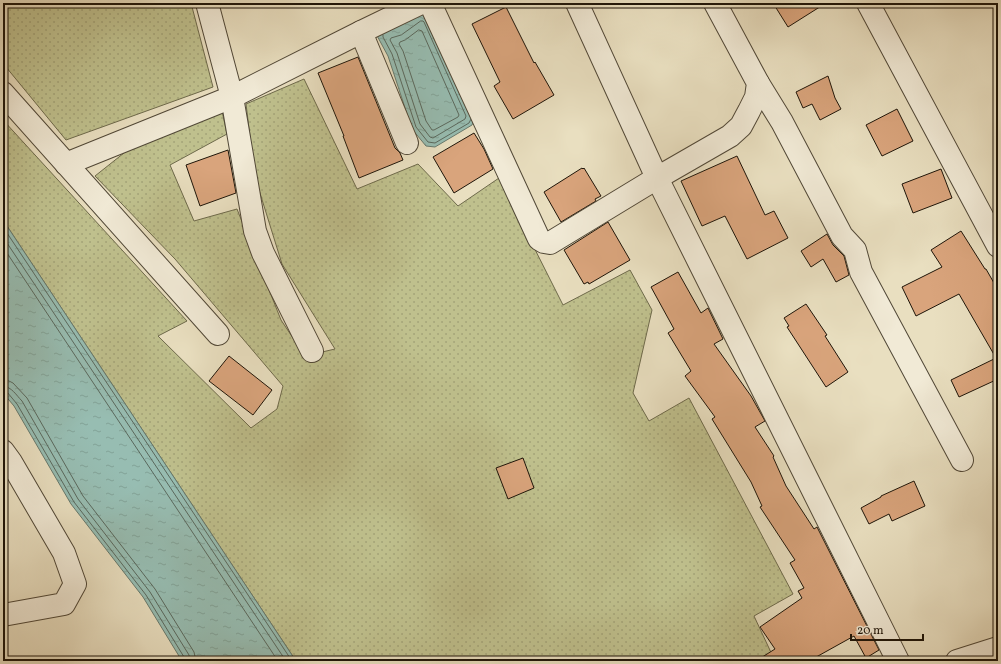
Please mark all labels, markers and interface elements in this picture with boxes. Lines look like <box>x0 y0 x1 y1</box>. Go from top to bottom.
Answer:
scale bar <box>851 616 923 642</box>
text: 20 m <box>857 623 884 639</box>

